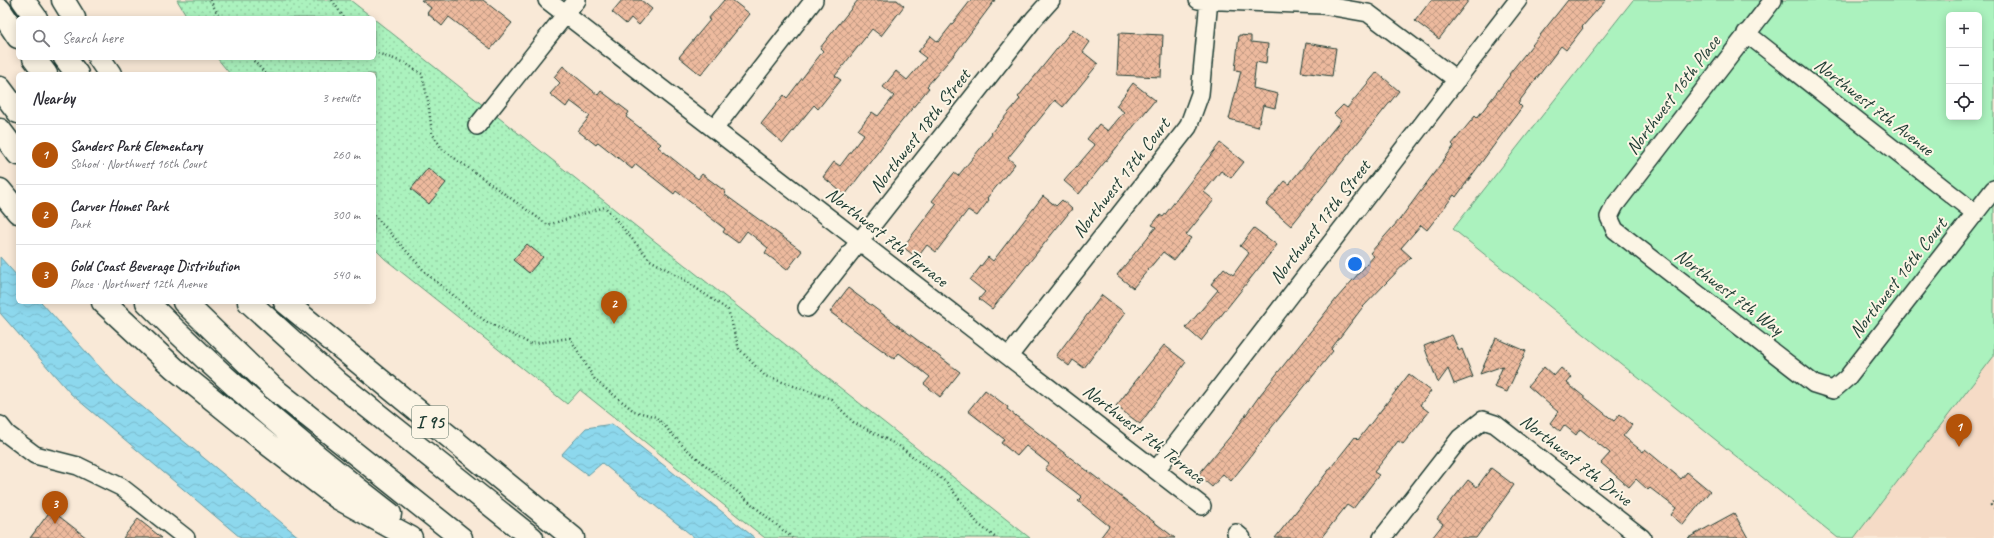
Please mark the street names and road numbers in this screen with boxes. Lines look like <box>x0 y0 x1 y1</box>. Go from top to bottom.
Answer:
street label: Northwest 16th Place <box>1620 29 1727 159</box>
street label: Northwest 7th Avenue <box>1809 53 1940 162</box>
street label: Northwest 18th Street <box>864 63 977 198</box>
street label: Northwest 17th Court <box>1067 112 1176 243</box>
street label: Northwest 17th Street <box>1264 154 1377 289</box>
street label: Northwest 7th Terrace <box>821 182 954 293</box>
street label: Northwest 16th Court <box>1844 212 1953 343</box>
street label: Northwest 7th Way <box>1670 243 1789 342</box>
street label: Northwest 7th Terrace <box>1078 379 1211 490</box>
road number: I 95 <box>412 406 448 438</box>
street label: Northwest 7th Drive <box>1515 409 1638 512</box>

